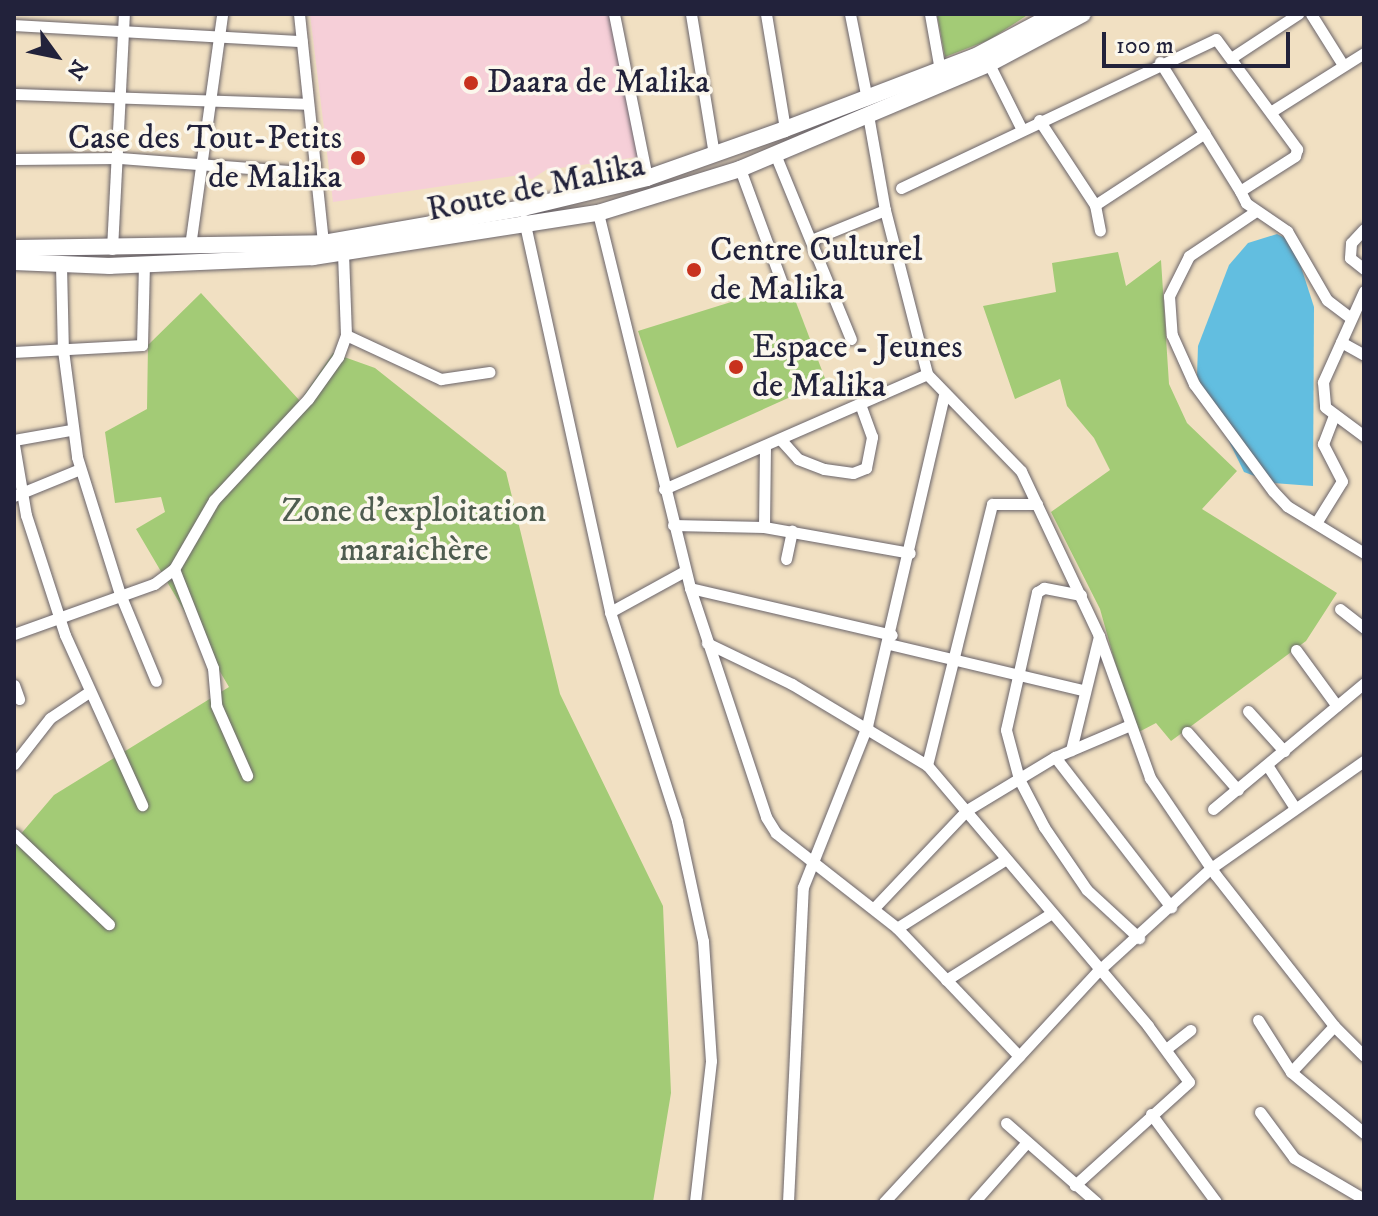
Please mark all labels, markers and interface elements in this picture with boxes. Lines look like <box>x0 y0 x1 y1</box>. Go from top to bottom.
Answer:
north arrow <box>16 16 96 96</box>
scale bar <box>1106 16 1294 66</box>
text: 100 m <box>1116 31 1174 61</box>
text: N <box>60 54 93 84</box>
place label: Daara de Malika <box>487 63 710 103</box>
marker: Daara de Malika <box>462 74 480 92</box>
place label: Case des Tout-Petits de Malika <box>68 118 342 198</box>
street label: Route de Malika <box>423 145 649 231</box>
marker: Case des Tout-Petits de Malika <box>349 149 367 167</box>
place label: Centre Culturel de Malika <box>710 230 923 310</box>
marker: Centre Culturel de Malika <box>685 261 703 279</box>
place label: Espace - Jeunes de Malika <box>752 327 963 406</box>
marker: Espace - Jeunes de Malika <box>727 358 745 376</box>
park label: Zone d'exploitation maraichère <box>282 491 546 570</box>

